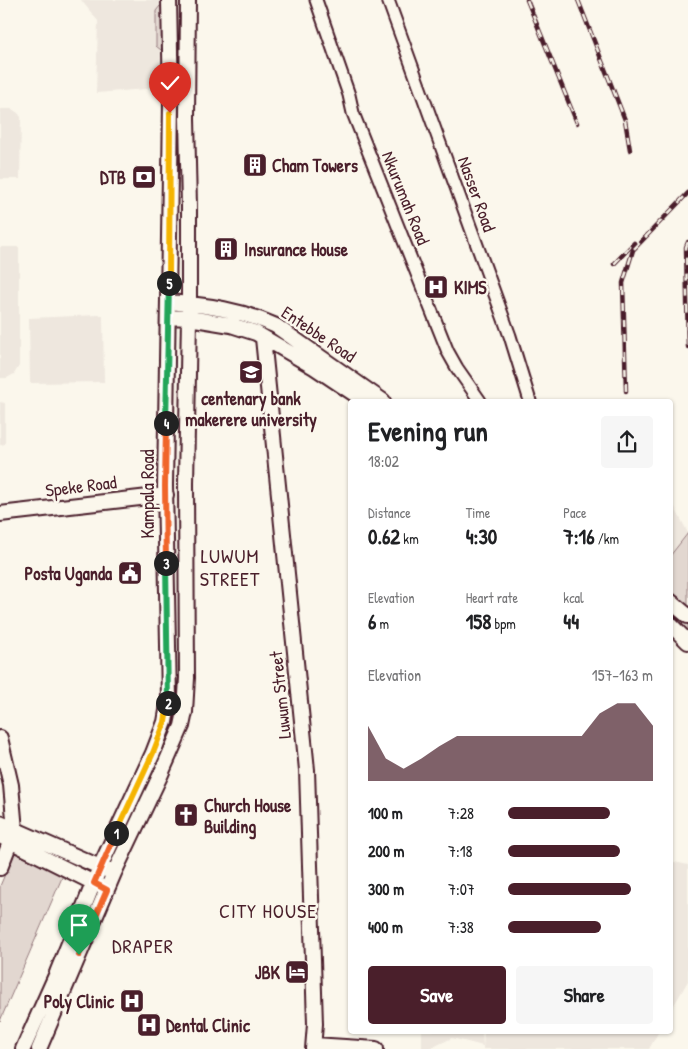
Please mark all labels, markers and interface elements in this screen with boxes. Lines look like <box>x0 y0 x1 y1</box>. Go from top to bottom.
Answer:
pin <box>149 62 191 113</box>
icon: check <box>156 69 184 97</box>
street label: Nkurumah Road <box>376 147 436 249</box>
building icon: Cham Towers <box>242 152 268 178</box>
place label: Cham Towers <box>272 153 358 178</box>
street label: Nasser Road <box>452 153 502 235</box>
bank icon: DTB <box>131 164 157 190</box>
place label: DTB <box>100 165 126 190</box>
building icon: Insurance House <box>213 236 239 262</box>
place label: Insurance House <box>244 237 349 262</box>
pin: 5 <box>156 270 182 296</box>
text: 5 <box>167 274 172 293</box>
hospital icon: KIMS <box>423 274 449 300</box>
place label: KIMS <box>454 275 487 300</box>
street label: Entebbe Road <box>277 300 361 368</box>
school or university icon: centenary bank makerere university <box>238 359 264 385</box>
place label: centenary bank makerere university <box>185 386 317 433</box>
pin: 4 <box>154 410 178 436</box>
text: Evening run <box>368 412 488 450</box>
text: 4 <box>164 414 169 433</box>
button: share <box>601 416 653 468</box>
street label: Kampala Road <box>135 450 160 538</box>
text: 18:02 <box>368 450 399 472</box>
street label: Speke Road <box>44 469 118 503</box>
text: Distance <box>368 503 411 522</box>
text: Time <box>466 503 490 522</box>
text: Pace <box>563 503 587 522</box>
text: 0.62 <box>368 522 400 551</box>
text: 4:30 <box>466 522 497 551</box>
text: 7:16 <box>563 522 595 551</box>
text: km <box>400 529 419 548</box>
text: /km <box>595 529 619 548</box>
district label: LUWUM STREET <box>200 542 260 592</box>
pin: 3 <box>154 550 178 576</box>
text: 3 <box>163 554 170 573</box>
public building icon: Posta Uganda <box>117 560 143 586</box>
place label: Posta Uganda <box>25 561 113 587</box>
text: Elevation <box>368 588 415 607</box>
text: Heart rate <box>466 588 518 607</box>
text: kcal <box>563 588 584 607</box>
text: 6 <box>368 607 376 636</box>
text: 158 <box>466 607 491 636</box>
text: 44 <box>563 607 579 636</box>
text: m <box>376 614 389 633</box>
text: bpm <box>491 614 516 633</box>
street label: Luwum Street <box>263 649 297 740</box>
text: Elevation <box>368 664 421 686</box>
text: 157–163 m <box>592 664 653 686</box>
pin: 2 <box>156 690 180 716</box>
text: 2 <box>165 694 172 713</box>
place label: Church House Building <box>204 793 292 840</box>
church icon: Church House Building <box>173 802 199 828</box>
text: 100 m <box>368 802 403 824</box>
text: 7:28 <box>448 802 474 824</box>
pin: 1 <box>104 820 128 846</box>
text: 1 <box>114 824 119 843</box>
text: 200 m <box>368 840 404 862</box>
text: 7:18 <box>448 840 472 862</box>
text: 300 m <box>368 878 404 900</box>
text: 7:07 <box>448 878 475 900</box>
district label: CITY HOUSE <box>219 897 317 924</box>
pin <box>58 904 100 955</box>
icon: arrive <box>65 911 93 939</box>
text: 400 m <box>368 916 403 938</box>
text: 7:38 <box>448 916 474 938</box>
district label: DRAPER <box>112 932 174 959</box>
hotel icon: JBK <box>284 959 310 985</box>
place label: JBK <box>255 960 281 985</box>
button: Save <box>368 966 506 1024</box>
button: Share <box>516 966 653 1024</box>
hospital icon: Poly Clinic <box>119 988 145 1014</box>
place label: Poly Clinic <box>44 989 115 1015</box>
hospital icon: Dental Clinic <box>136 1012 162 1038</box>
place label: Dental Clinic <box>166 1013 251 1038</box>

